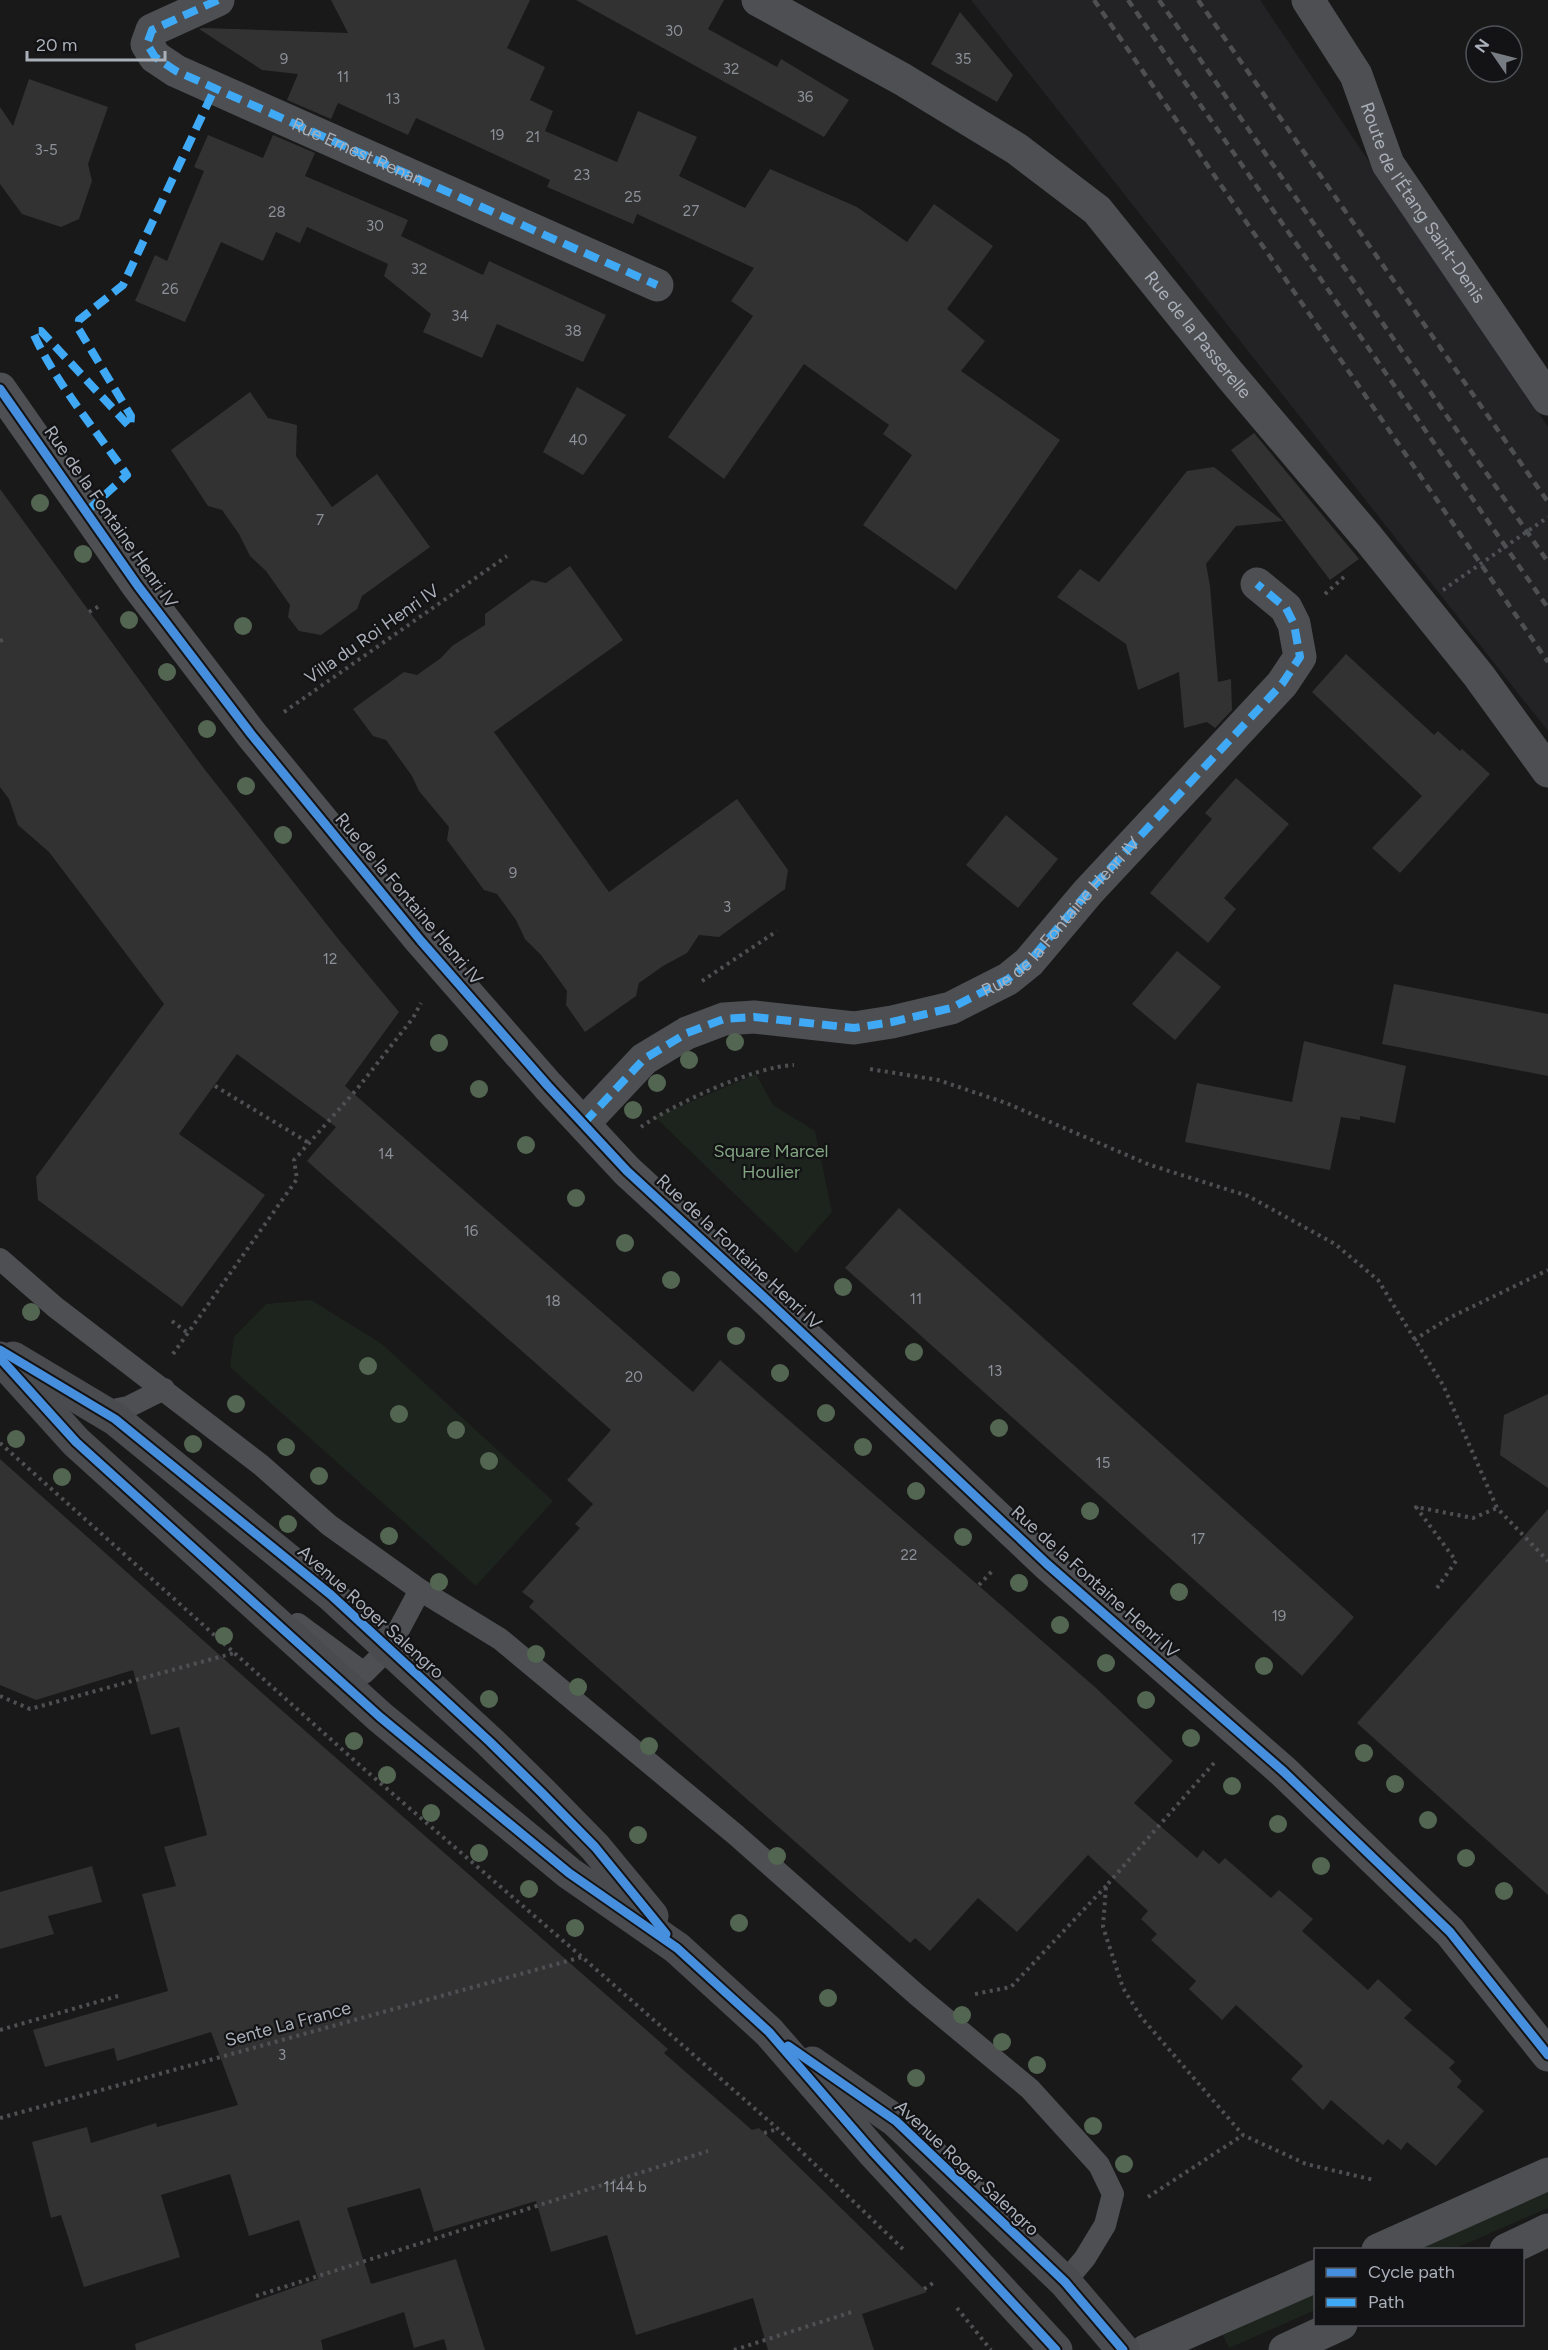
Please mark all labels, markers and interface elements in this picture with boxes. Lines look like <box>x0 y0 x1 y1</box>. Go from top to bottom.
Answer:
house number: 30 <box>665 22 683 40</box>
scale bar <box>27 24 165 62</box>
north arrow <box>1464 24 1524 84</box>
text: 20 m <box>36 34 77 56</box>
text: N <box>1471 35 1493 56</box>
house number: 9 <box>280 50 288 68</box>
house number: 35 <box>955 50 971 68</box>
house number: 32 <box>723 60 739 78</box>
house number: 11 <box>337 68 349 86</box>
house number: 36 <box>797 88 814 106</box>
house number: 13 <box>386 90 400 108</box>
street label: Route de l'Étang Saint-Denis <box>1356 99 1490 307</box>
street label: Rue Ernest Renan <box>288 113 427 191</box>
house number: 19 <box>490 126 504 144</box>
house number: 21 <box>526 128 540 146</box>
house number: 3-5 <box>34 141 58 159</box>
house number: 23 <box>574 166 590 184</box>
house number: 25 <box>624 188 642 206</box>
house number: 27 <box>683 202 699 220</box>
house number: 28 <box>268 203 286 221</box>
house number: 30 <box>366 217 384 235</box>
house number: 32 <box>411 260 427 278</box>
street label: Rue de la Passerelle <box>1140 267 1256 403</box>
house number: 26 <box>162 280 179 298</box>
house number: 34 <box>451 307 469 325</box>
house number: 38 <box>564 322 582 340</box>
street label: Rue de la Fontaine Henri IV <box>39 421 183 613</box>
house number: 40 <box>569 431 587 449</box>
house number: 7 <box>316 511 324 529</box>
street label: Villa du Roi Henri IV <box>301 579 444 689</box>
street label: Rue de la Fontaine Henri IV <box>330 808 488 990</box>
street label: Rue de la Fontaine Henri IV <box>978 832 1145 1002</box>
house number: 9 <box>509 864 517 882</box>
house number: 3 <box>723 898 731 916</box>
house number: 12 <box>323 950 337 968</box>
park label: Square Marcel Houlier <box>713 1140 829 1183</box>
house number: 14 <box>378 1145 394 1163</box>
street label: Rue de la Fontaine Henri IV <box>652 1170 827 1335</box>
house number: 16 <box>464 1222 479 1240</box>
house number: 11 <box>910 1290 922 1308</box>
house number: 18 <box>545 1292 561 1310</box>
house number: 13 <box>988 1362 1002 1380</box>
house number: 20 <box>625 1368 643 1386</box>
house number: 15 <box>1096 1454 1110 1472</box>
street label: Rue de la Fontaine Henri IV <box>1007 1501 1184 1663</box>
house number: 17 <box>1191 1530 1205 1548</box>
street label: Avenue Roger Salengro <box>293 1541 449 1683</box>
house number: 22 <box>901 1546 917 1564</box>
house number: 19 <box>1272 1607 1286 1625</box>
street label: Sente La France <box>223 1997 354 2051</box>
house number: 3 <box>278 2046 286 2064</box>
street label: Avenue Roger Salengro <box>890 2095 1044 2241</box>
house number: 1144 b <box>603 2178 647 2196</box>
legend <box>1314 2248 1524 2326</box>
text: Cycle path <box>1368 2261 1455 2283</box>
text: Path <box>1368 2291 1404 2313</box>

